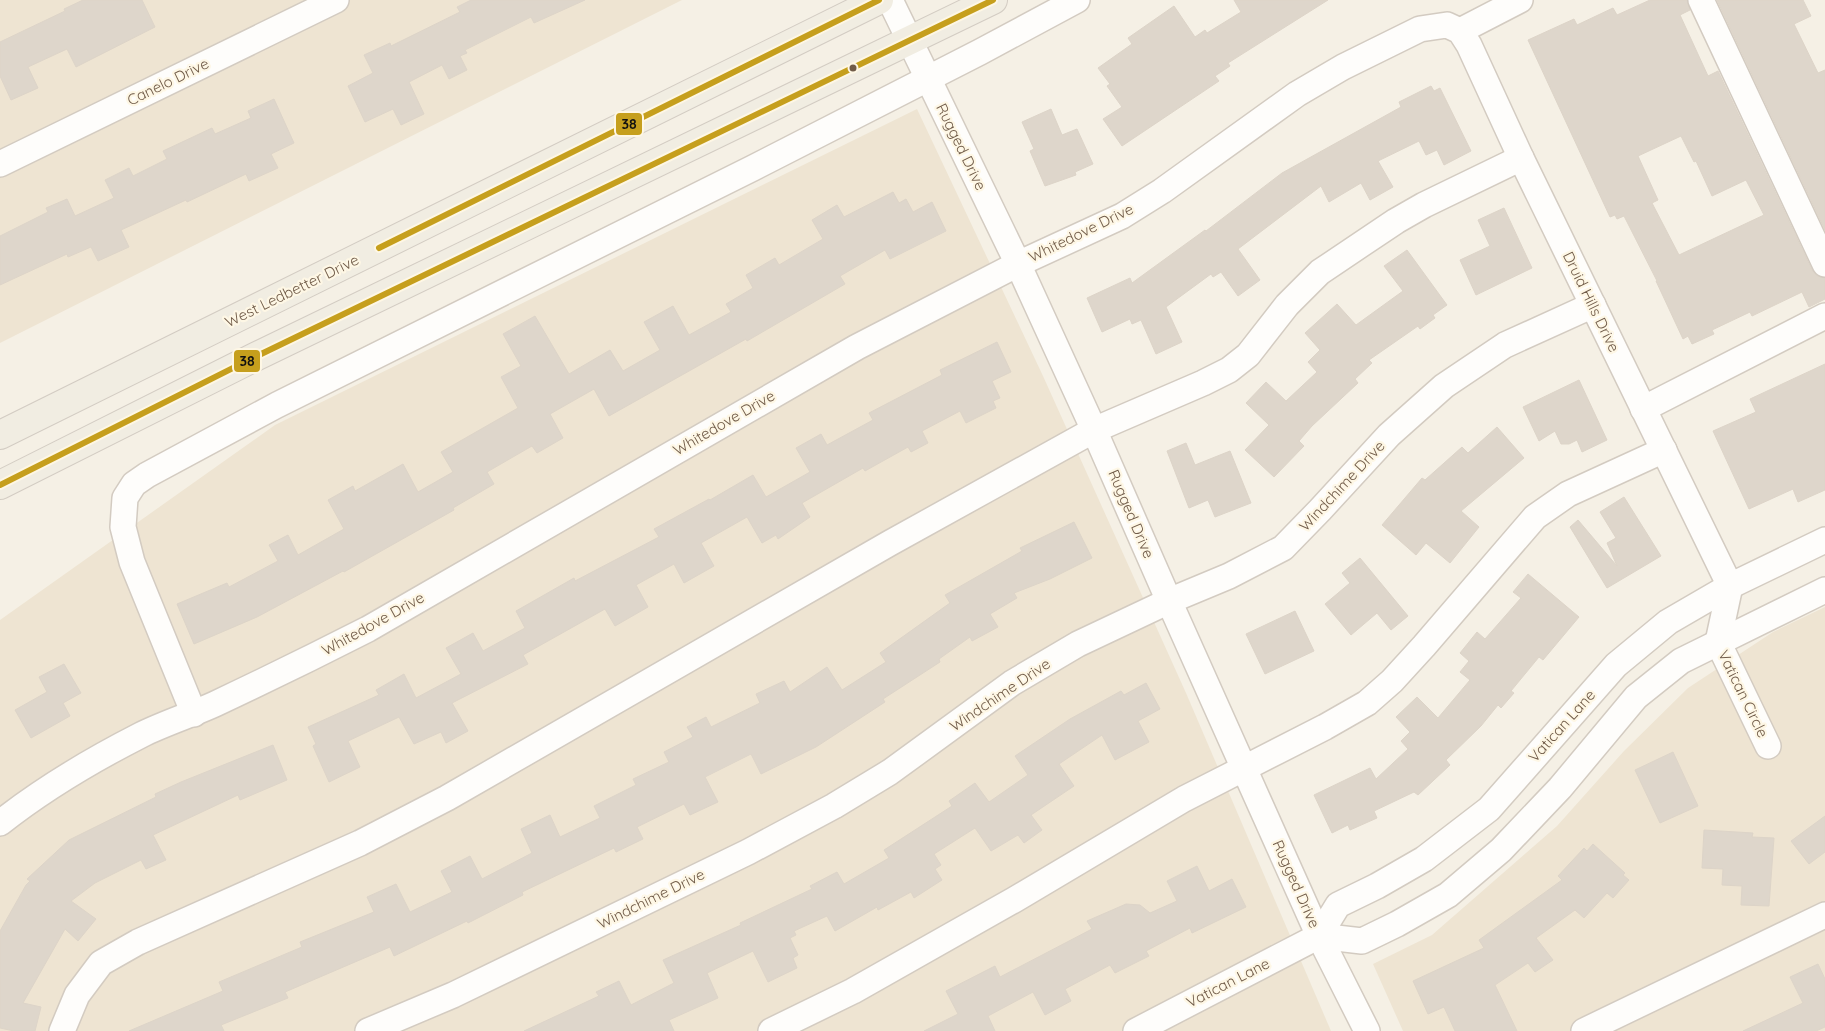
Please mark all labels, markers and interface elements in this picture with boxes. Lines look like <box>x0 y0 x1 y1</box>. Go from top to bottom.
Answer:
street label: Canelo Drive <box>124 54 212 110</box>
unlabelled marker <box>848 63 858 73</box>
street label: Rugged Drive <box>932 100 991 193</box>
line badge: 38 <box>615 112 643 136</box>
text: 38 <box>621 115 637 133</box>
street label: Whitedove Drive <box>1025 199 1136 266</box>
street label: Druid Hills Drive <box>1559 248 1624 355</box>
street label: West Ledbetter Drive <box>222 250 362 331</box>
line badge: 38 <box>233 349 261 373</box>
text: 38 <box>239 352 255 370</box>
street label: Whitedove Drive <box>669 386 778 459</box>
street label: Windchime Drive <box>1295 436 1389 535</box>
street label: Rugged Drive <box>1104 467 1159 561</box>
street label: Whitedove Drive <box>318 588 427 660</box>
street label: Vatican Circle <box>1714 647 1773 741</box>
street label: Windchime Drive <box>946 654 1054 735</box>
street label: Vatican Lane <box>1524 685 1599 766</box>
street label: Rugged Drive <box>1269 837 1324 931</box>
street label: Windchime Drive <box>594 864 708 933</box>
street label: Vatican Lane <box>1183 953 1273 1012</box>

